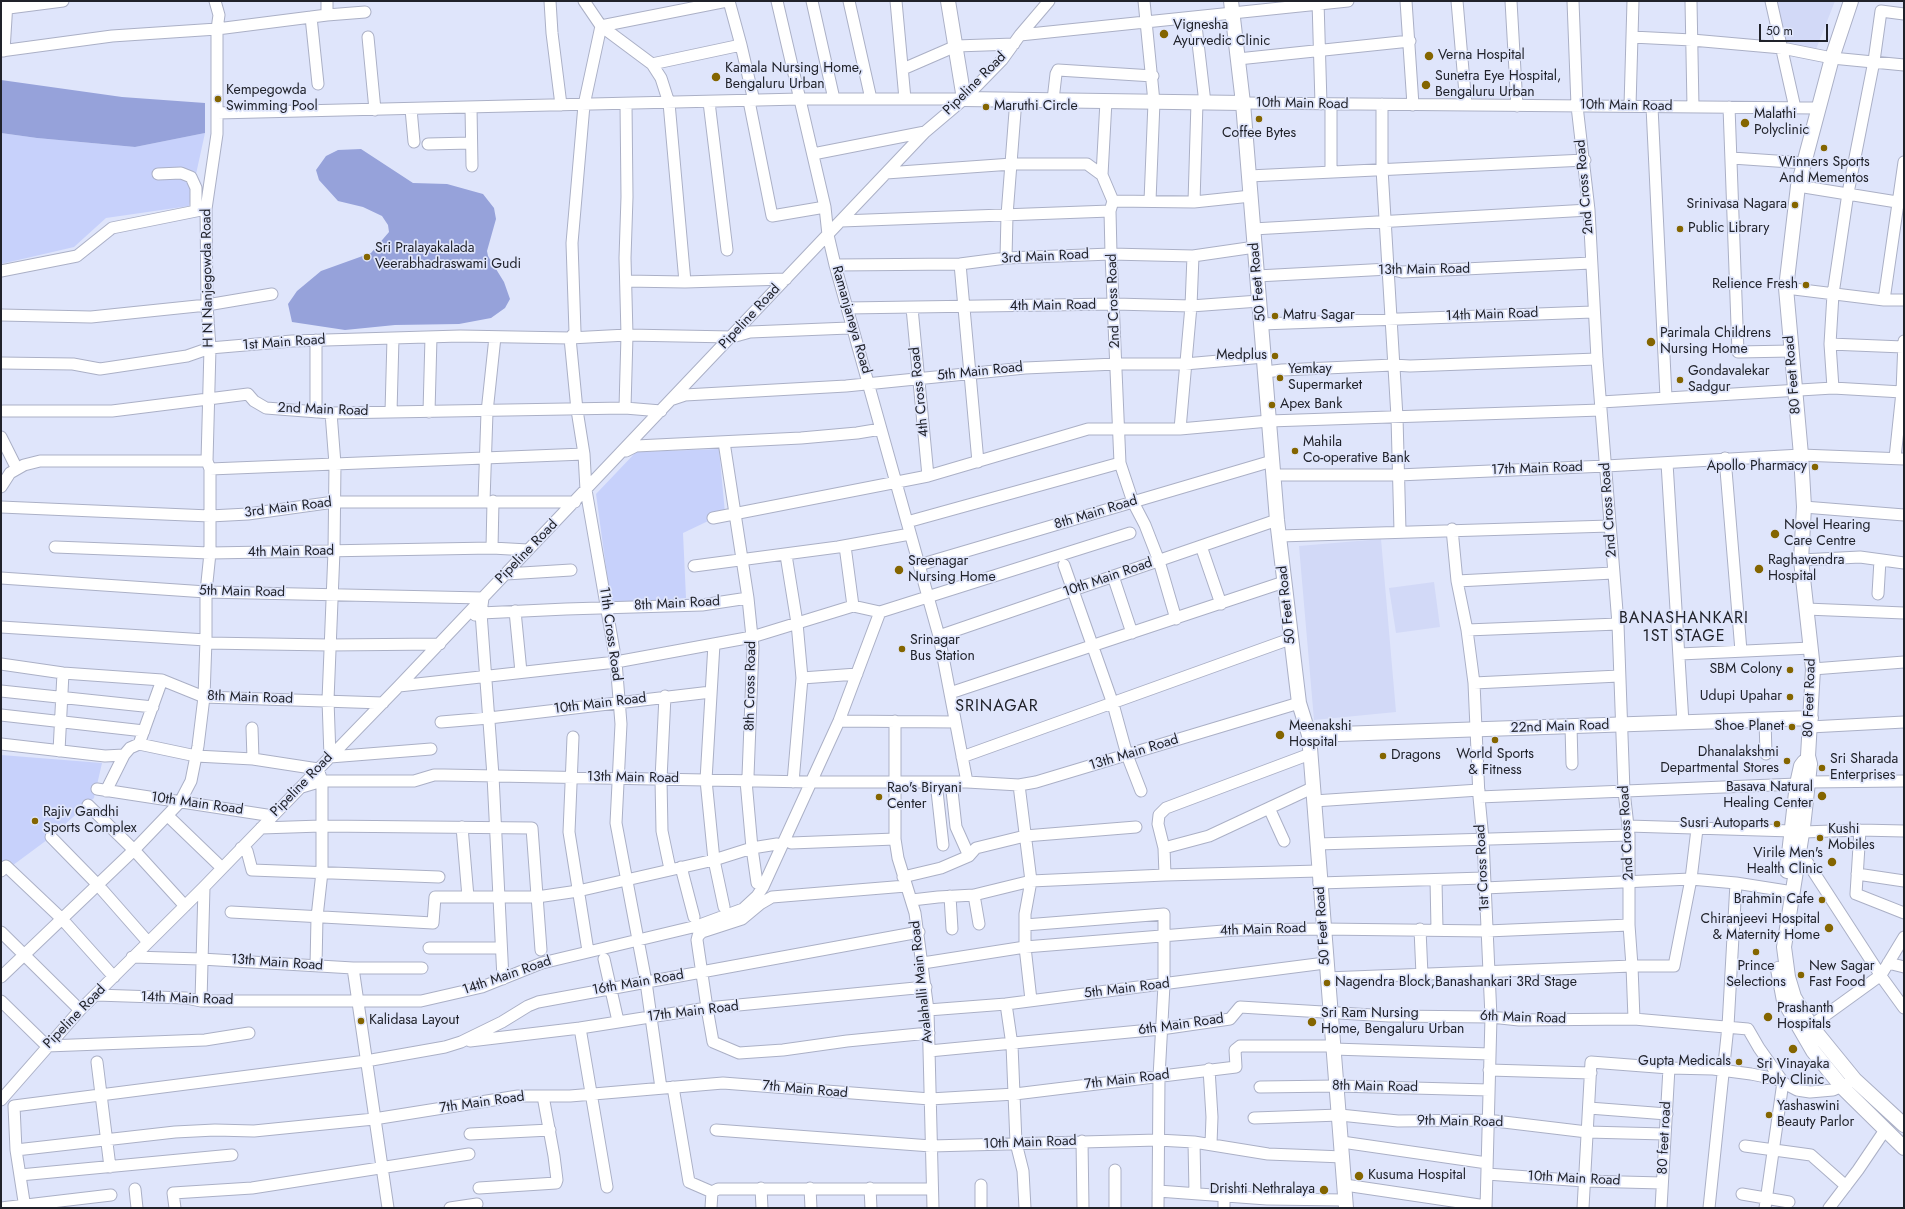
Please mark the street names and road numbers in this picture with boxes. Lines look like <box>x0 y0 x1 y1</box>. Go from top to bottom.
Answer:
street label: Pipeline Road <box>940 49 1010 119</box>
street label: 10th Main Road <box>1255 95 1349 113</box>
street label: 10th Main Road <box>1579 97 1673 115</box>
street label: 2nd Cross Road <box>1572 139 1598 235</box>
street label: H N Nanjegowda Road <box>198 208 218 348</box>
street label: 50 Feet Road <box>1246 242 1270 322</box>
street label: 3rd Main Road <box>1001 246 1089 268</box>
street label: 2nd Cross Road <box>1104 253 1124 349</box>
street label: 13th Main Road <box>1378 261 1470 279</box>
street label: Ramanjaneya Road <box>828 264 874 376</box>
street label: Pipeline Road <box>716 281 784 353</box>
street label: 4th Main Road <box>1010 297 1096 315</box>
street label: 14th Main Road <box>1445 305 1539 325</box>
street label: 1st Main Road <box>242 332 326 354</box>
street label: 80 Feet Road <box>1781 335 1805 415</box>
street label: 4th Cross Road <box>907 346 933 438</box>
street label: 5th Main Road <box>936 359 1024 385</box>
street label: 2nd Main Road <box>277 400 369 420</box>
street label: 17th Main Road <box>1491 459 1583 479</box>
street label: 2nd Cross Road <box>1597 462 1621 558</box>
street label: 8th Main Road <box>1052 492 1140 534</box>
street label: 3rd Main Road <box>243 494 333 522</box>
street label: Pipeline Road <box>492 517 562 587</box>
street label: 4th Main Road <box>248 543 334 561</box>
street label: 10th Main Road <box>1061 555 1155 601</box>
street label: 50 Feet Road <box>1275 565 1299 645</box>
street label: 5th Main Road <box>199 583 285 601</box>
street label: 11th Cross Road <box>595 586 625 682</box>
street label: 8th Main Road <box>634 593 720 615</box>
street label: 8th Cross Road <box>742 641 760 731</box>
street label: 80 Feet Road <box>1800 658 1820 738</box>
street label: 8th Main Road <box>207 688 293 708</box>
street label: 10th Main Road <box>553 690 647 718</box>
street label: 22nd Main Road <box>1510 717 1610 737</box>
street label: 13th Main Road <box>1087 731 1181 775</box>
street label: Pipeline Road <box>267 750 337 820</box>
street label: 13th Main Road <box>587 769 679 787</box>
street label: 2nd Cross Road <box>1616 785 1638 881</box>
street label: 10th Main Road <box>150 789 244 819</box>
street label: 1st Cross Road <box>1472 824 1494 912</box>
street label: 50 Feet Road <box>1312 886 1334 966</box>
street label: Avalahalli Main Road <box>907 920 937 1044</box>
street label: 4th Main Road <box>1219 920 1307 940</box>
street label: 13th Main Road <box>230 951 324 975</box>
street label: 14th Main Road <box>460 953 554 999</box>
street label: 16th Main Road <box>591 967 685 999</box>
street label: 5th Main Road <box>1083 975 1171 1003</box>
street label: Pipeline Road <box>40 982 110 1052</box>
street label: 14th Main Road <box>140 989 234 1009</box>
street label: 17th Main Road <box>646 998 740 1026</box>
street label: 6th Main Road <box>1480 1008 1566 1028</box>
street label: 6th Main Road <box>1137 1011 1225 1039</box>
street label: 7th Main Road <box>1083 1066 1171 1094</box>
street label: 7th Main Road <box>762 1078 848 1102</box>
street label: 8th Main Road <box>1332 1078 1418 1096</box>
street label: 7th Main Road <box>438 1089 526 1117</box>
street label: 80 feet road <box>1655 1101 1675 1175</box>
street label: 9th Main Road <box>1417 1113 1503 1131</box>
street label: 10th Main Road <box>983 1133 1077 1153</box>
street label: 10th Main Road <box>1527 1168 1621 1190</box>

